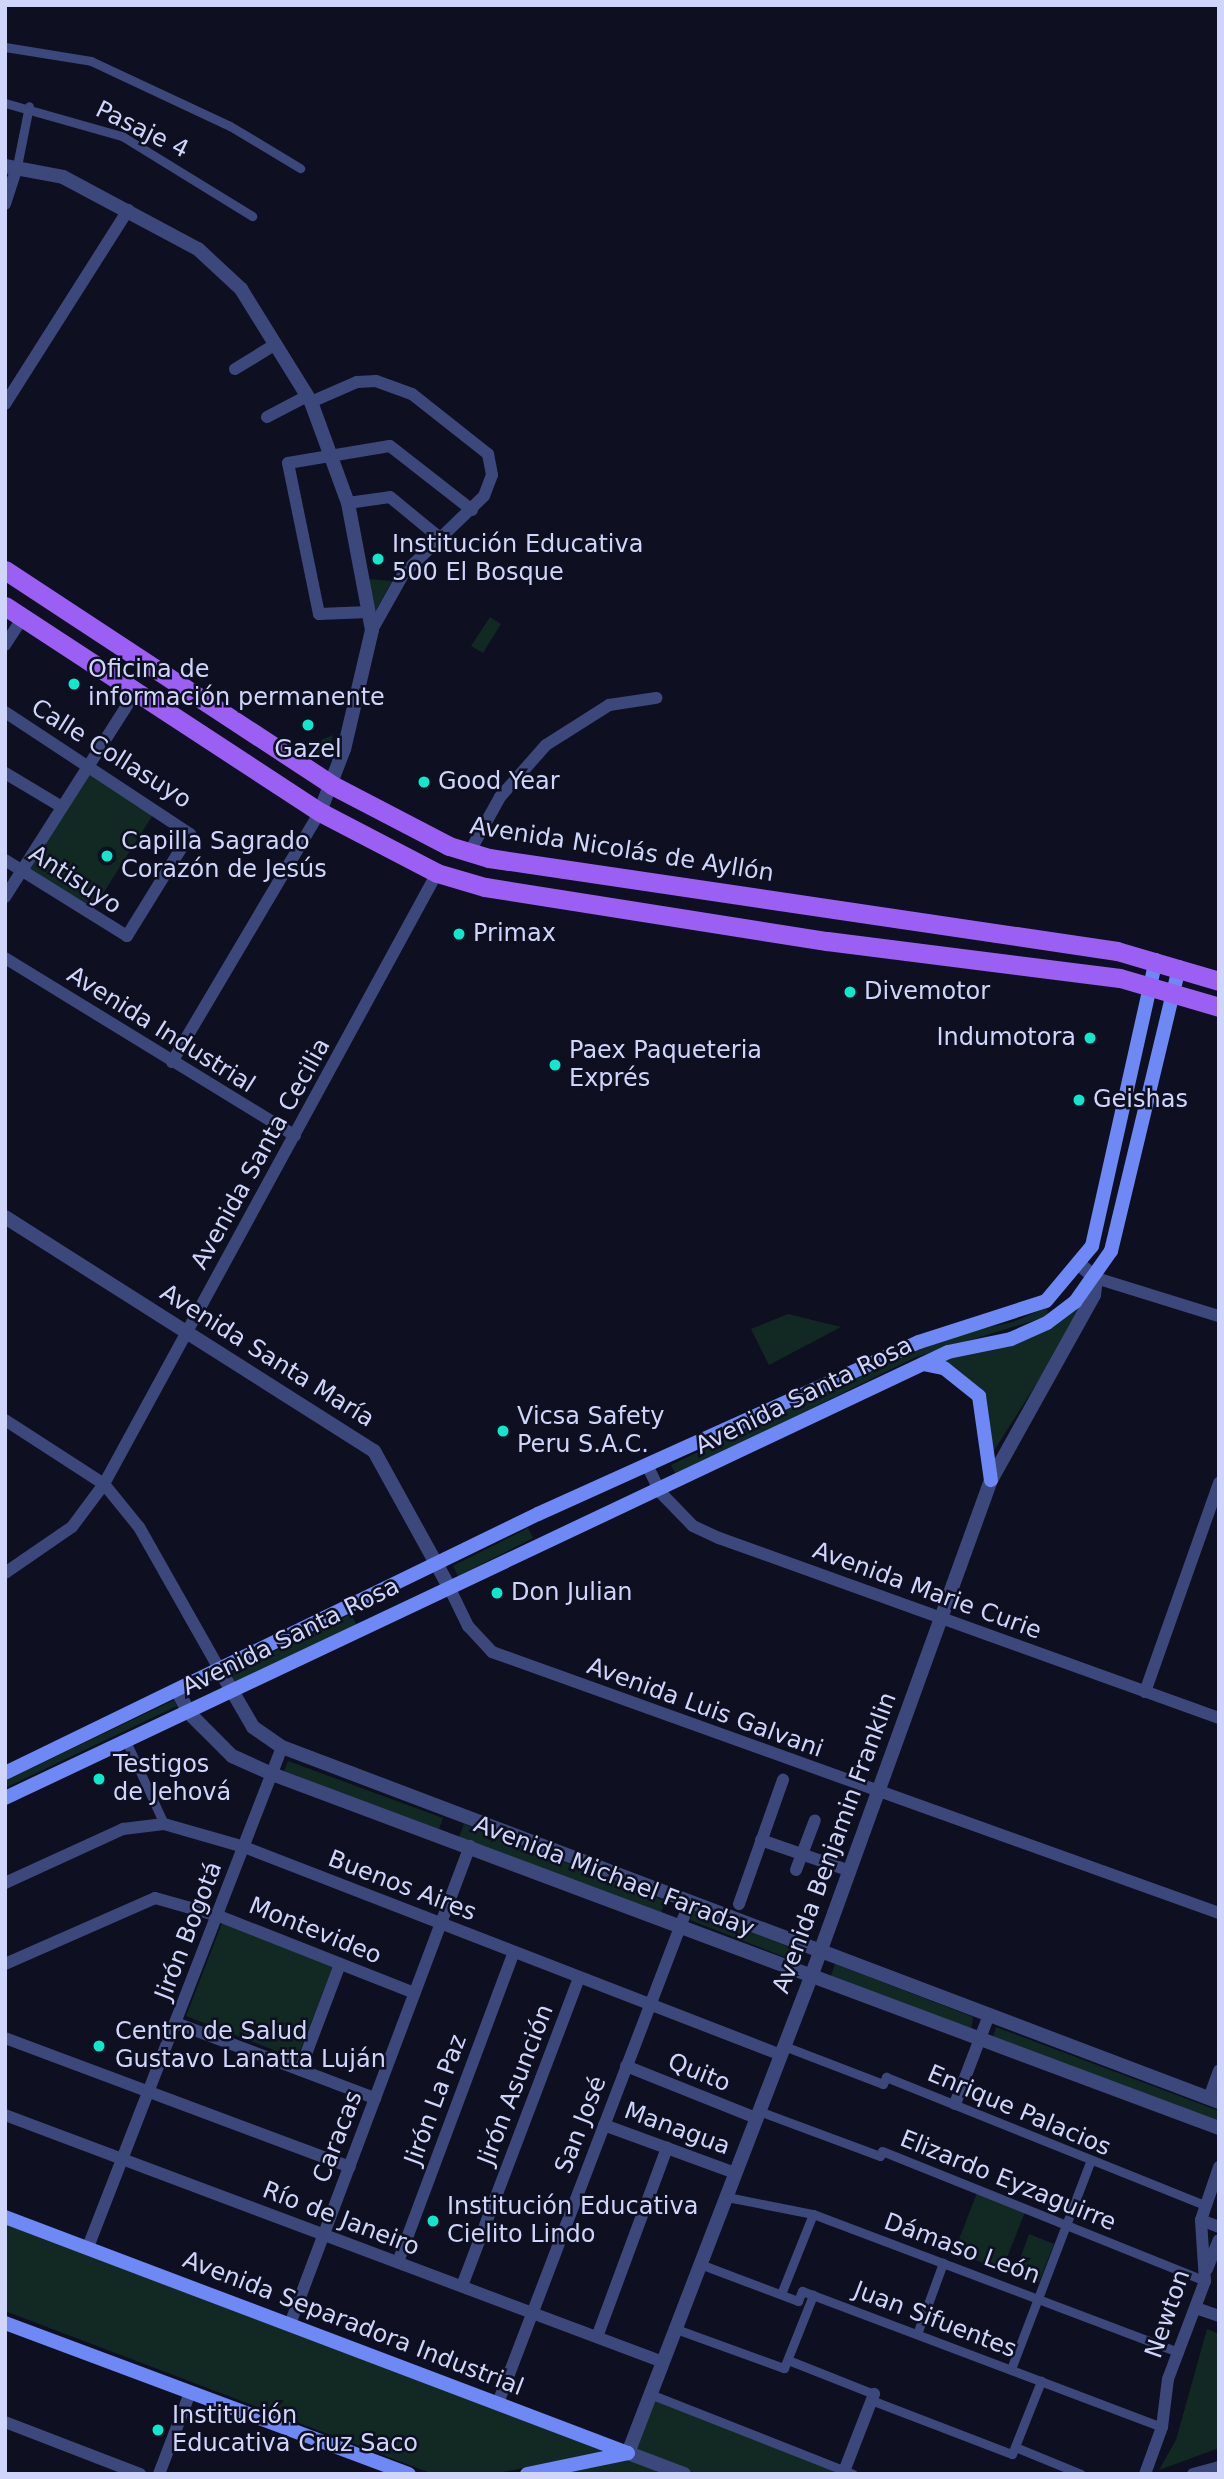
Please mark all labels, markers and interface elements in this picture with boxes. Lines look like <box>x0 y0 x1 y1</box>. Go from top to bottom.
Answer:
street label: Pasaje 4 <box>91 95 193 165</box>
place label: Institución Educativa 500 El Bosque <box>392 531 643 587</box>
marker: Institución Educativa 500 El Bosque <box>370 551 386 567</box>
place label: Oficina de información permanente <box>88 656 385 712</box>
marker: Oficina de información permanente <box>66 676 82 692</box>
street label: Calle Collasuyo <box>26 693 196 815</box>
marker: Gazel <box>300 717 316 733</box>
place label: Gazel <box>274 736 342 764</box>
place label: Good Year <box>438 768 560 796</box>
marker: Good Year <box>416 774 432 790</box>
street label: Avenida Nicolás de Ayllón <box>468 812 776 888</box>
place label: Capilla Sagrado Corazón de Jesús <box>121 828 327 884</box>
street label: Antisuyo <box>23 840 127 920</box>
marker: Capilla Sagrado Corazón de Jesús <box>99 848 115 864</box>
place label: Primax <box>473 920 556 948</box>
marker: Primax <box>451 926 467 942</box>
street label: Avenida Industrial <box>62 961 260 1099</box>
place label: Divemotor <box>864 978 990 1006</box>
marker: Divemotor <box>842 984 858 1000</box>
place label: Indumotora <box>937 1024 1076 1052</box>
marker: Indumotora <box>1082 1030 1098 1046</box>
street label: Avenida Santa Cecilia <box>185 1033 337 1275</box>
place label: Paex Paqueteria Exprés <box>569 1037 762 1093</box>
marker: Paex Paqueteria Exprés <box>547 1057 563 1073</box>
place label: Geishas <box>1093 1086 1188 1114</box>
marker: Geishas <box>1071 1092 1087 1108</box>
street label: Avenida Santa María <box>155 1278 379 1434</box>
street label: Avenida Santa Rosa <box>691 1331 917 1461</box>
place label: Vicsa Safety Peru S.A.C. <box>517 1403 664 1459</box>
marker: Vicsa Safety Peru S.A.C. <box>495 1423 511 1439</box>
street label: Avenida Marie Curie <box>809 1536 1045 1646</box>
street label: Avenida Santa Rosa <box>178 1572 404 1702</box>
place label: Don Julian <box>511 1579 633 1607</box>
marker: Don Julian <box>489 1585 505 1601</box>
street label: Avenida Luis Galvani <box>583 1652 827 1764</box>
street label: Avenida Benjamin Franklin <box>767 1688 903 1998</box>
place label: Testigos de Jehová <box>113 1751 231 1807</box>
marker: Testigos de Jehová <box>91 1771 107 1787</box>
street label: Avenida Michael Faraday <box>470 1810 758 1944</box>
street label: Buenos Aires <box>324 1845 480 1927</box>
street label: Jirón Bogotá <box>149 1858 229 2004</box>
street label: Montevideo <box>245 1891 385 1971</box>
street label: Jirón Asunción <box>472 2001 560 2169</box>
place label: Centro de Salud Gustavo Lanatta Luján <box>115 2018 386 2074</box>
street label: Jirón La Paz <box>399 2031 473 2169</box>
marker: Centro de Salud Gustavo Lanatta Luján <box>89 2036 109 2056</box>
street label: Quito <box>664 2047 734 2099</box>
street label: Enrique Palacios <box>923 2059 1115 2163</box>
street label: San José <box>549 2072 613 2178</box>
street label: Caracas <box>307 2087 369 2187</box>
street label: Managua <box>620 2097 734 2161</box>
street label: Elizardo Eyzaguirre <box>896 2125 1120 2237</box>
street label: Río de Janeiro <box>258 2176 424 2262</box>
place label: Institución Educativa Cielito Lindo <box>447 2193 698 2249</box>
street label: Dámaso León <box>880 2207 1044 2291</box>
marker: Institución Educativa Cielito Lindo <box>425 2213 441 2229</box>
street label: Avenida Separadora Industrial <box>179 2246 527 2402</box>
street label: Newton <box>1139 2266 1197 2362</box>
street label: Juan Sifuentes <box>850 2276 1020 2364</box>
place label: Institución Educativa Cruz Saco <box>172 2402 418 2458</box>
marker: Institución Educativa Cruz Saco <box>150 2422 166 2438</box>

